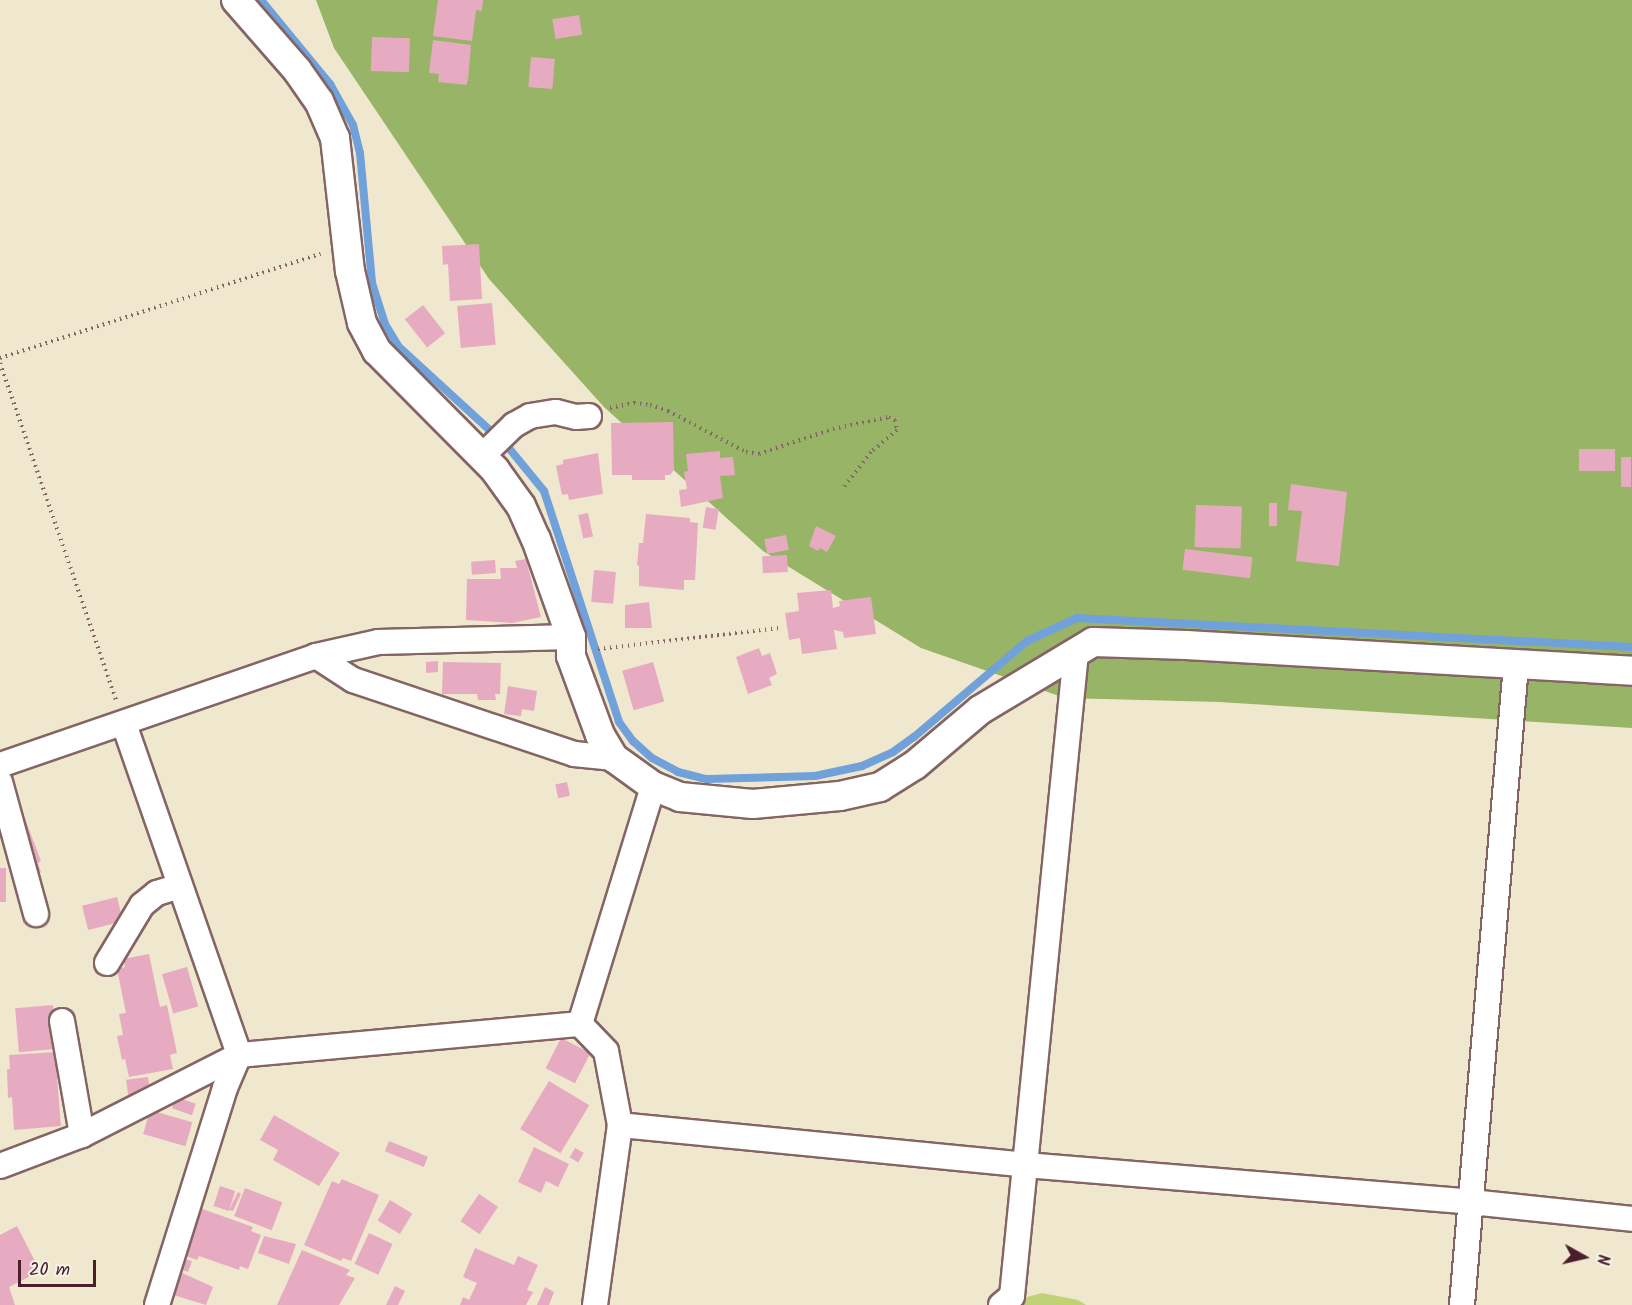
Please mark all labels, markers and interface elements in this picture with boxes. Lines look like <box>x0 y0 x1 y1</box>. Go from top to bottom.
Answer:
north arrow <box>1554 1227 1614 1287</box>
scale bar <box>21 1248 99 1286</box>
text: N <box>1589 1253 1615 1266</box>
text: 20 m <box>29 1256 70 1285</box>

